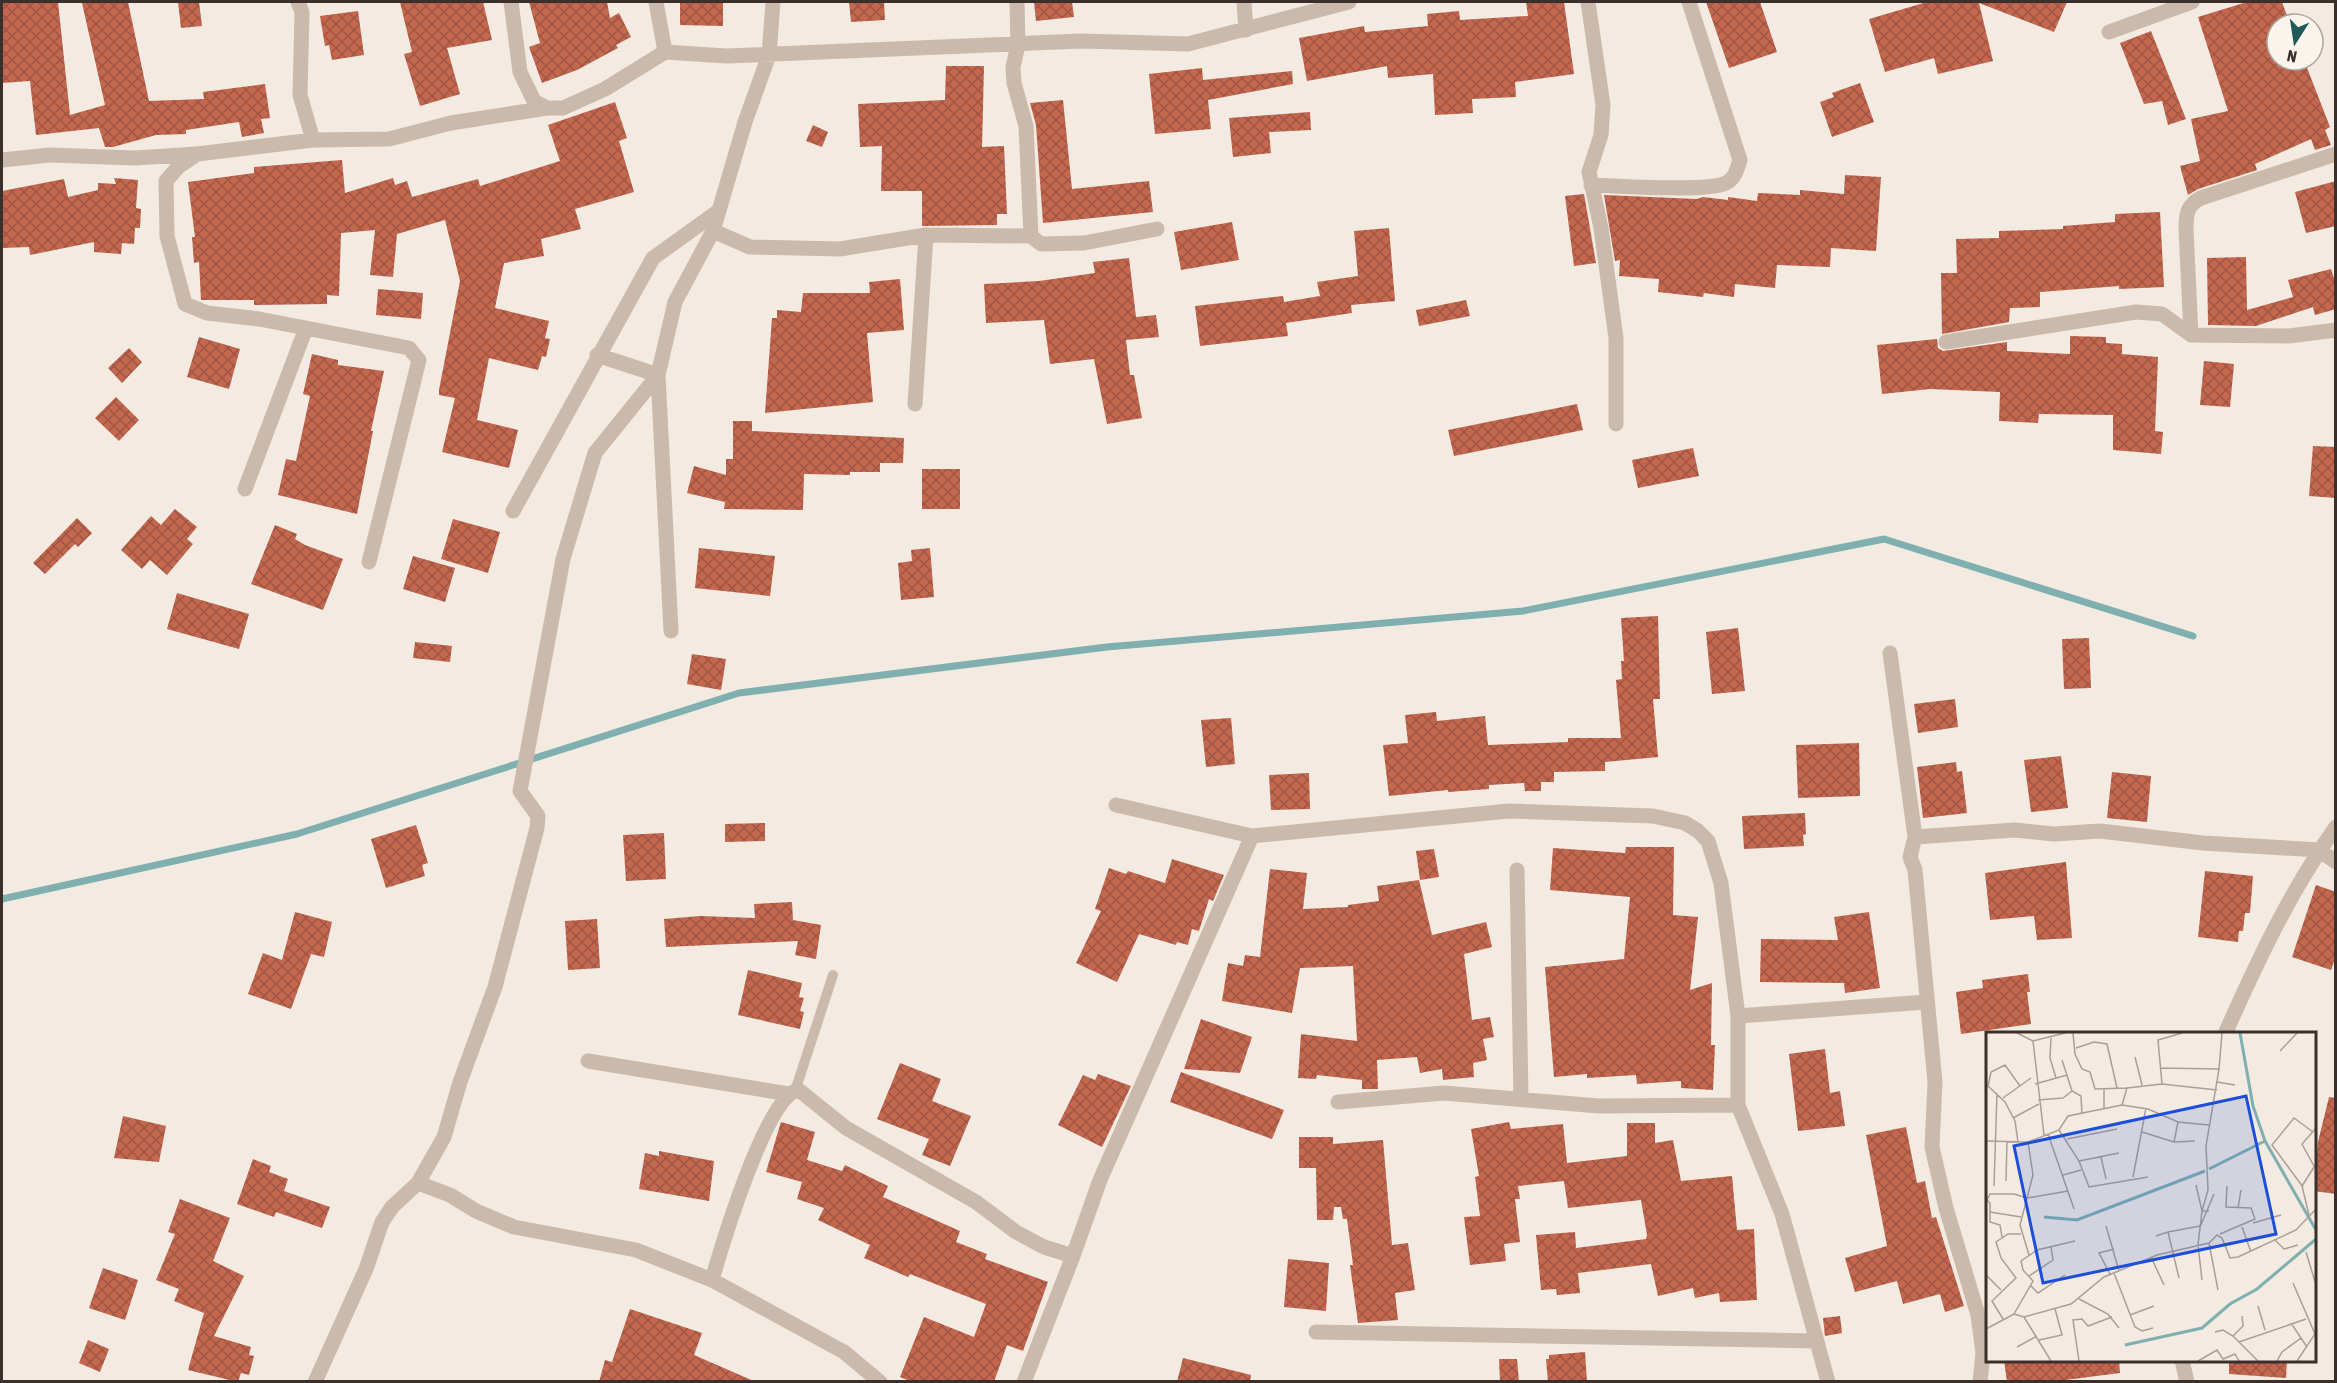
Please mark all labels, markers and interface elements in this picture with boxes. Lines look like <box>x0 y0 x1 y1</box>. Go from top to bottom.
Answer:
north arrow <box>2265 12 2325 72</box>
text: N <box>2285 47 2298 66</box>
inset map <box>1986 1032 2316 1362</box>

